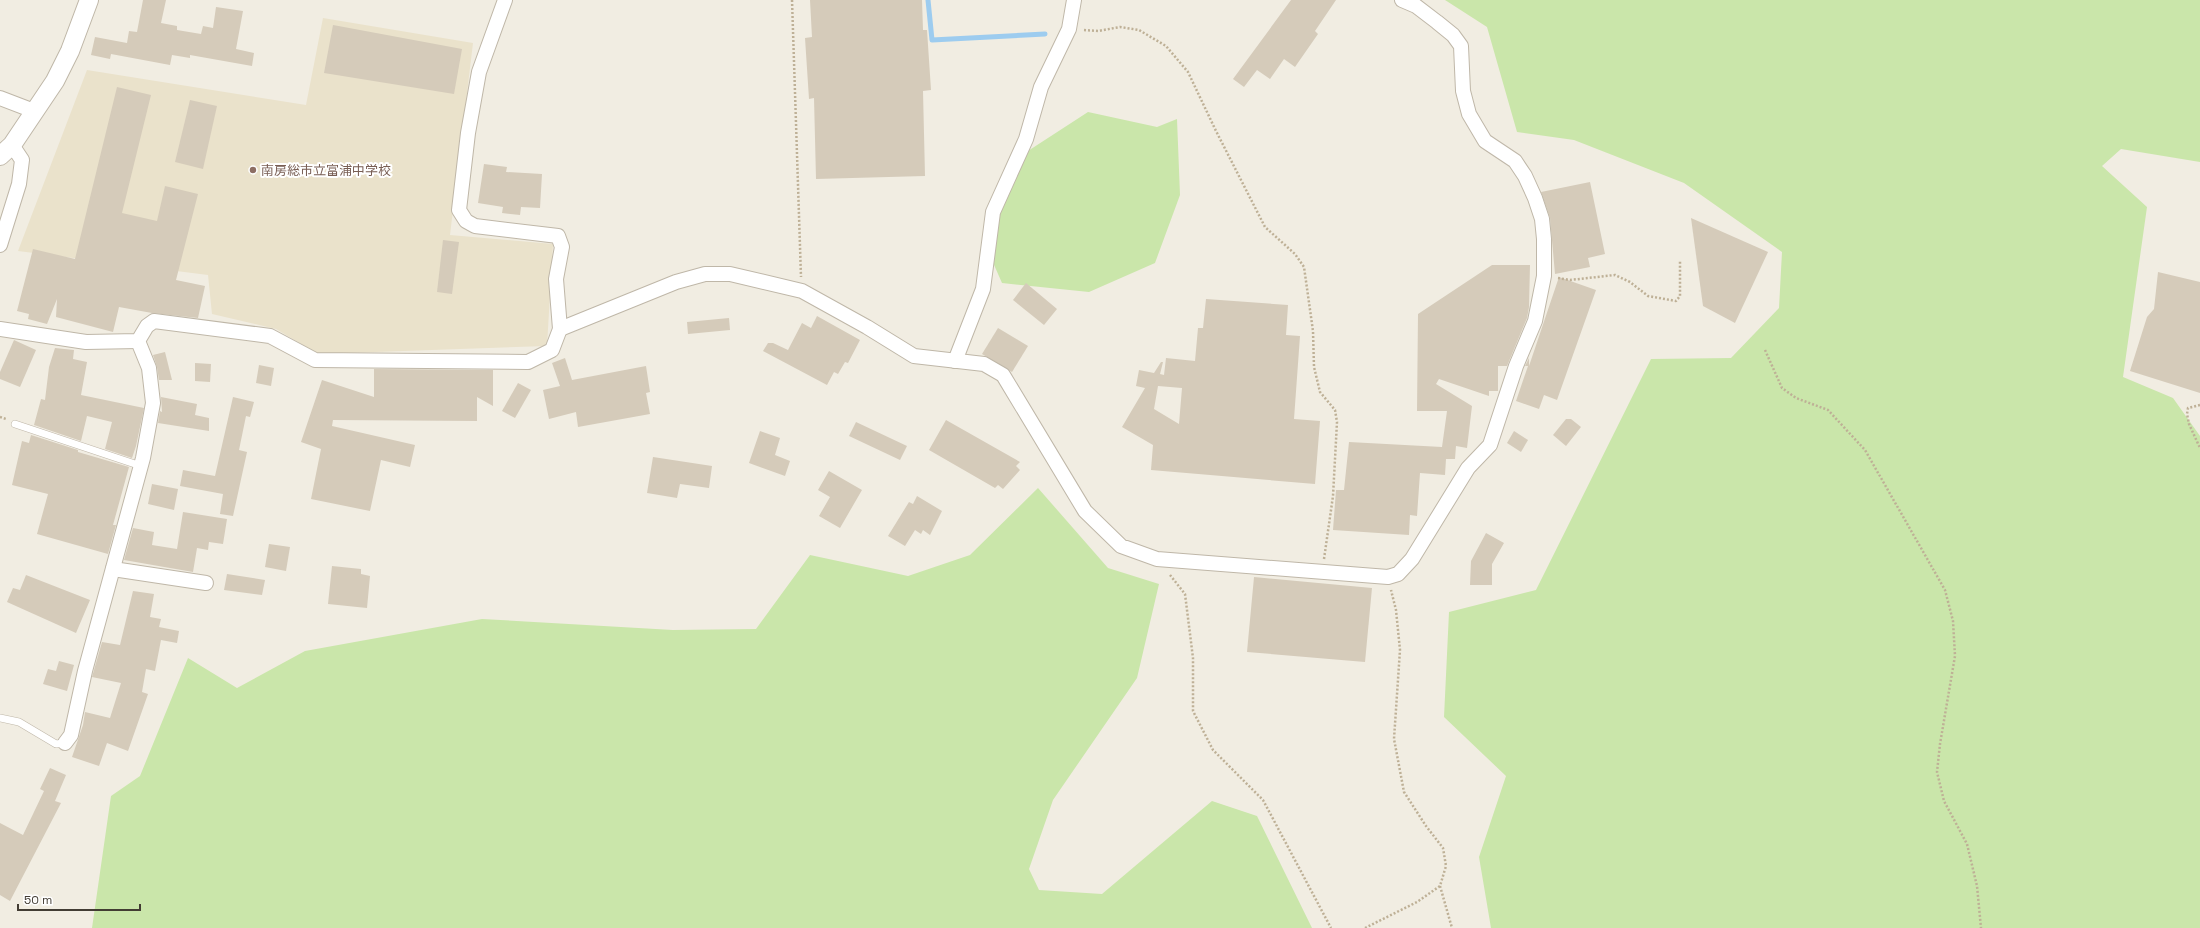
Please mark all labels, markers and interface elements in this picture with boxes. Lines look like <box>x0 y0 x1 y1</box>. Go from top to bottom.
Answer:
place label: 南房総市立富浦中学校 <box>261 162 391 179</box>
marker: 南房総市立富浦中学校 <box>248 165 258 175</box>
scale bar <box>18 886 140 912</box>
text: 50 m <box>24 892 52 908</box>

